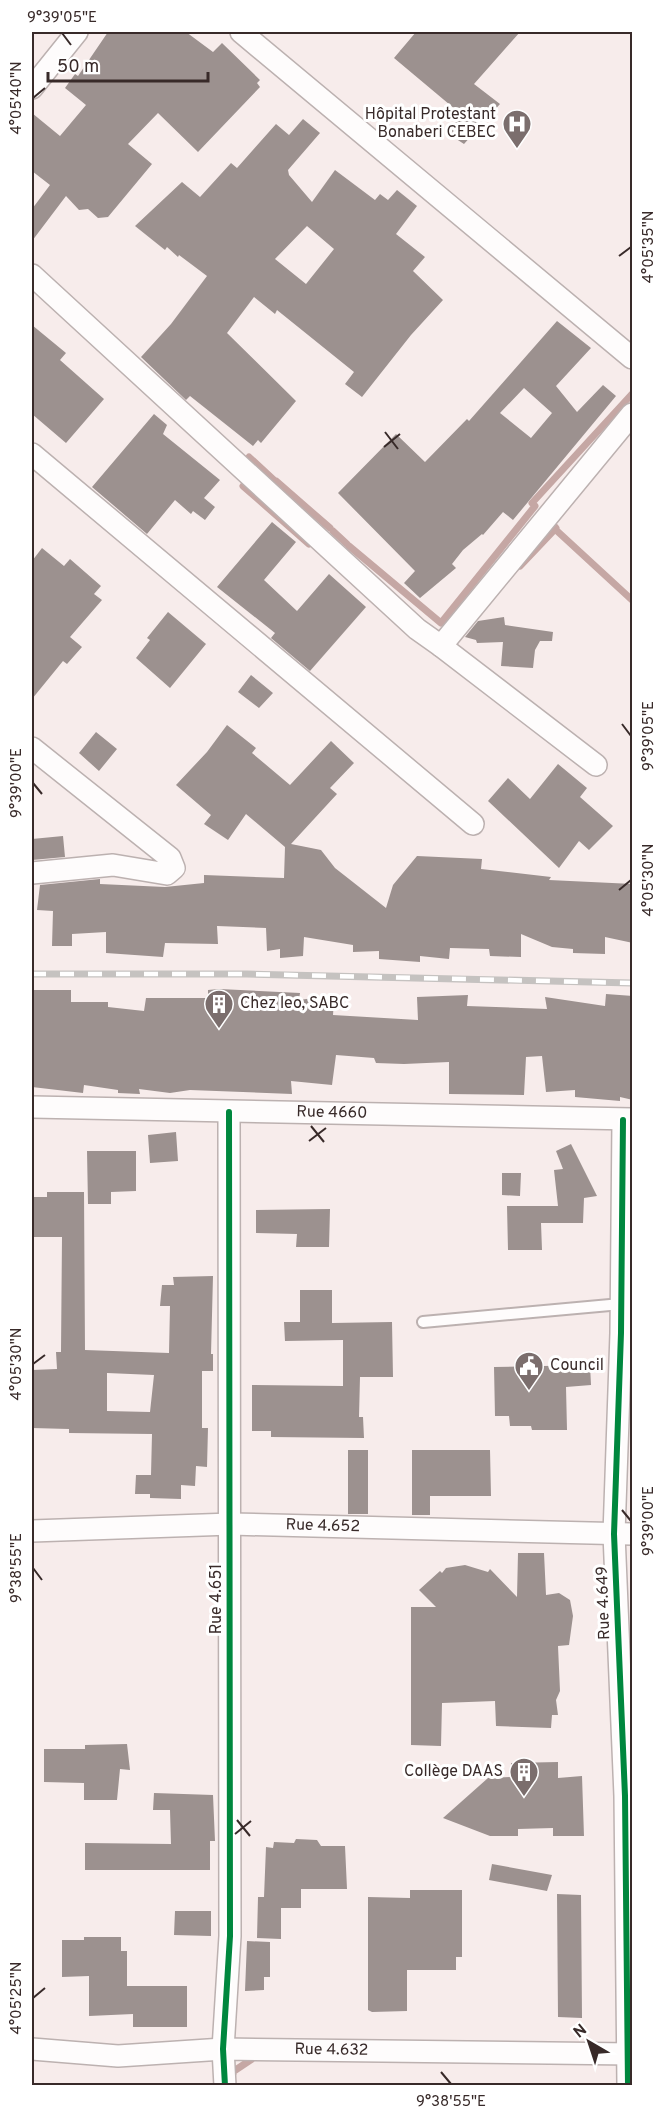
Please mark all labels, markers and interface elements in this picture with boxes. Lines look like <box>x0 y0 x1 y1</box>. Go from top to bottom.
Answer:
text: 9°39'05"E <box>27 9 97 28</box>
scale bar <box>48 45 208 83</box>
text: 50 m <box>57 56 99 79</box>
text: 4°05'40"N <box>8 61 27 135</box>
place label: Hôpital Protestant Bonaberi CEBEC <box>365 105 496 143</box>
hospital icon: Hôpital Protestant Bonaberi CEBEC <box>501 108 533 150</box>
text: 4°05'35"N <box>640 211 659 283</box>
text: 9°39'05"E <box>640 701 659 771</box>
text: 9°39'00"E <box>8 748 27 818</box>
text: 4°05'30"N <box>640 844 659 916</box>
building icon: Chez leo, SABC <box>203 988 235 1030</box>
place label: Chez leo, SABC <box>240 994 349 1014</box>
street label: Rue 4660 <box>296 1102 368 1124</box>
text: 4°05'30"N <box>8 1328 27 1400</box>
public building icon: Council <box>513 1350 545 1392</box>
place label: Council <box>550 1356 604 1376</box>
text: 9°39'00"E <box>640 1486 659 1556</box>
street label: Rue 4.652 <box>285 1515 360 1537</box>
text: 9°38'55"E <box>8 1533 27 1603</box>
street label: Rue 4.651 <box>207 1564 227 1634</box>
street label: Rue 4.649 <box>593 1566 615 1640</box>
building icon: Collège DAAS <box>508 1756 540 1798</box>
place label: Collège DAAS <box>404 1762 503 1782</box>
text: 4°05'25"N <box>8 1962 27 2034</box>
north arrow <box>559 2012 619 2072</box>
text: N <box>570 2021 592 2043</box>
street label: Rue 4.632 <box>294 2040 369 2061</box>
text: 9°38'55"E <box>416 2093 486 2112</box>

